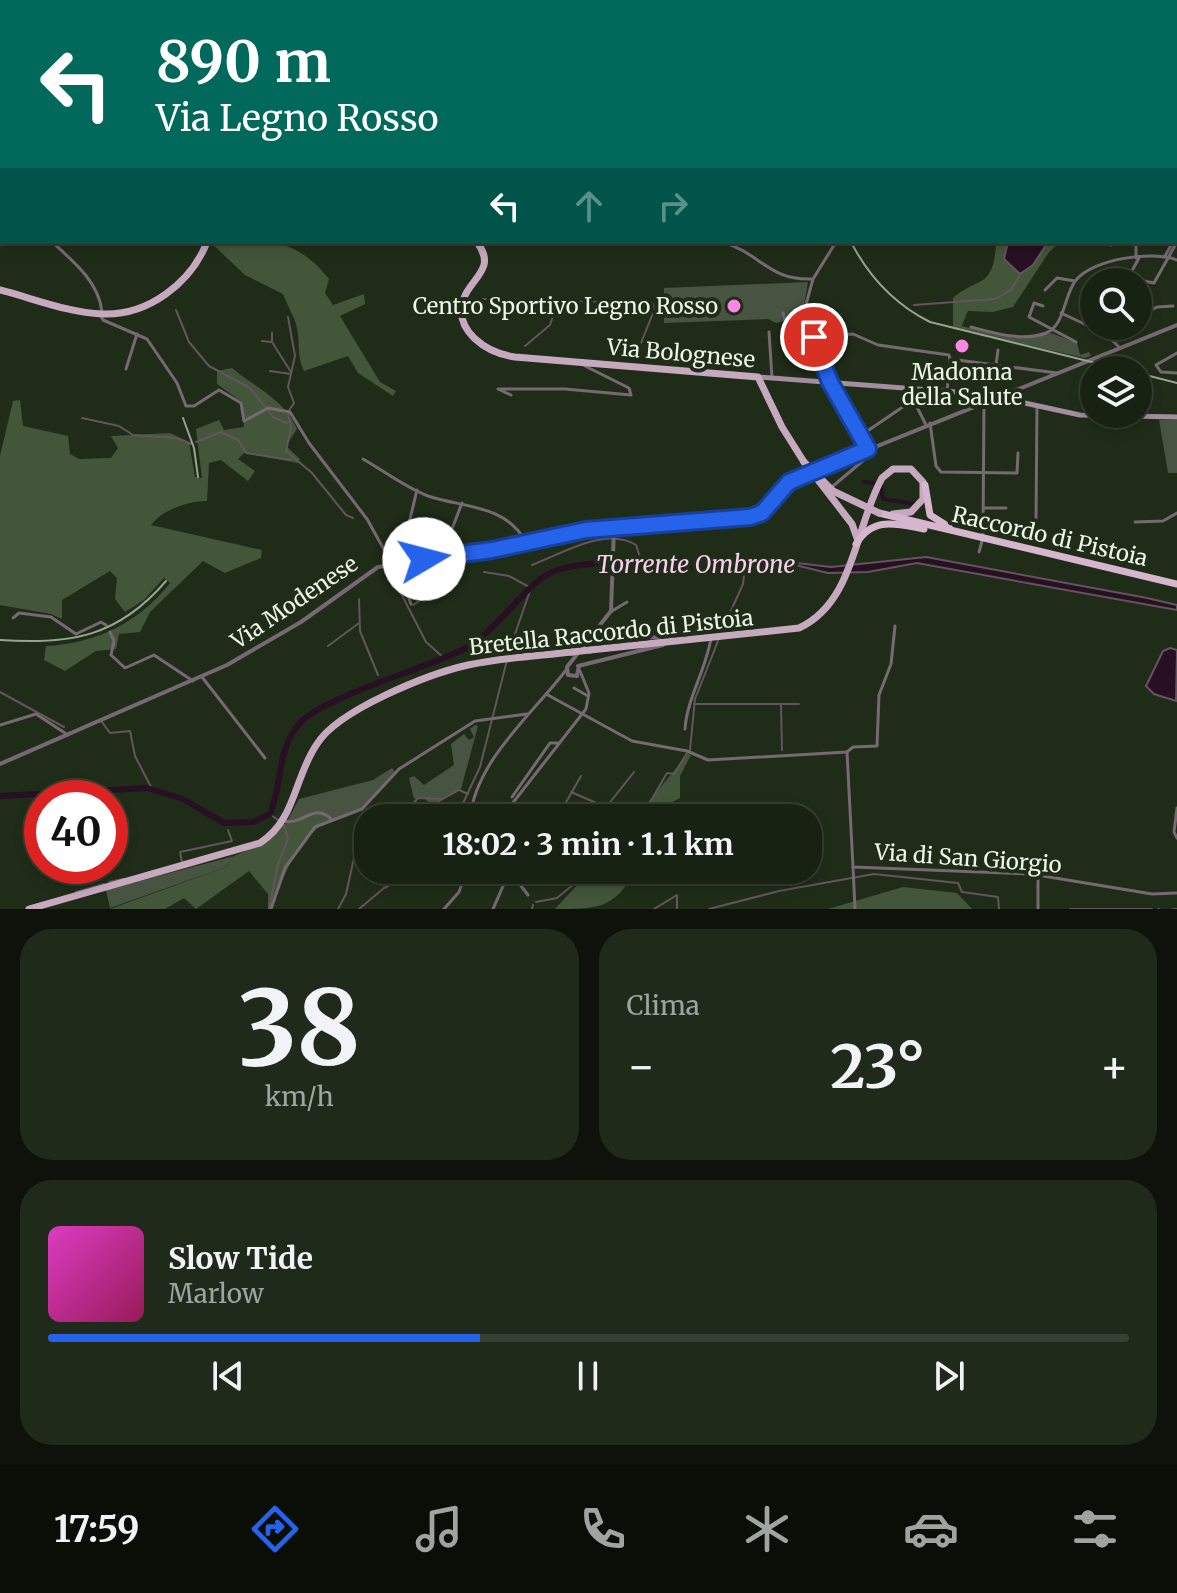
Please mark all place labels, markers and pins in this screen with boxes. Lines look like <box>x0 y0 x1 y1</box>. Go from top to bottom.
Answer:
place label: Centro Sportivo Legno Rosso <box>413 292 718 320</box>
marker: Centro Sportivo Legno Rosso <box>725 297 743 315</box>
pin <box>780 303 848 371</box>
marker: Madonna della Salute <box>953 337 971 355</box>
place label: Madonna della Salute <box>902 358 1022 411</box>

